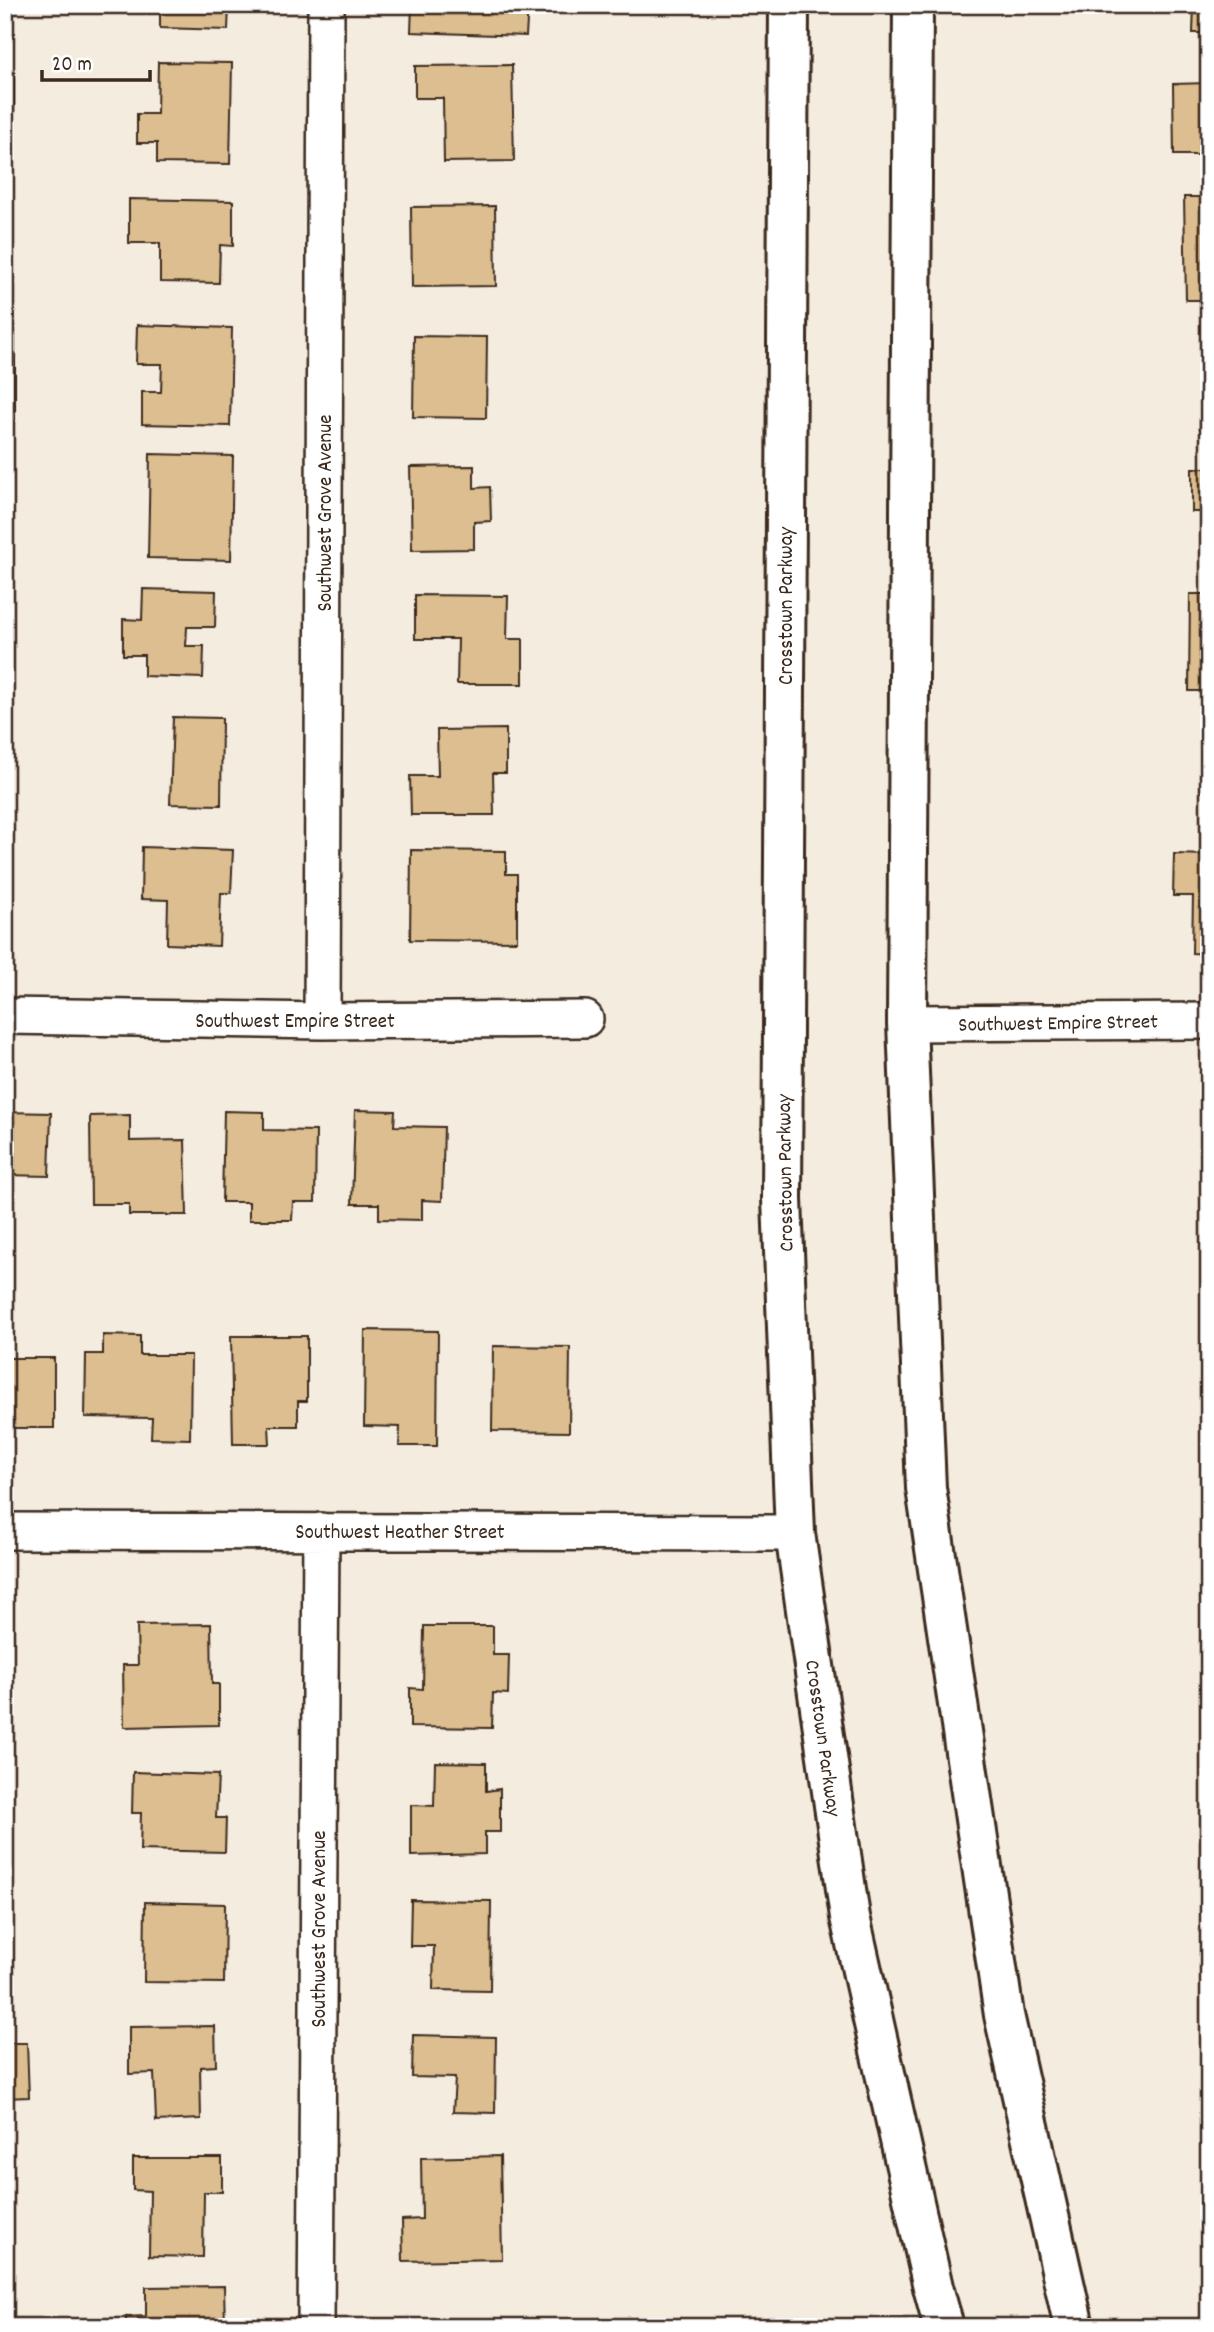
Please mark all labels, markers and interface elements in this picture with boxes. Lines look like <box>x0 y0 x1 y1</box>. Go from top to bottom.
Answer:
scale bar <box>42 38 150 82</box>
text: 20 m <box>52 51 92 81</box>
street label: Southwest Grove Avenue <box>312 414 342 612</box>
street label: Crosstown Parkway <box>773 527 803 685</box>
street label: Southwest Empire Street <box>195 1008 395 1038</box>
street label: Southwest Empire Street <box>958 1008 1158 1042</box>
street label: Crosstown Parkway <box>771 1093 803 1252</box>
street label: Southwest Heather Street <box>295 1519 505 1549</box>
street label: Crosstown Parkway <box>795 1658 847 1819</box>
street label: Southwest Grove Avenue <box>306 1830 336 2028</box>

